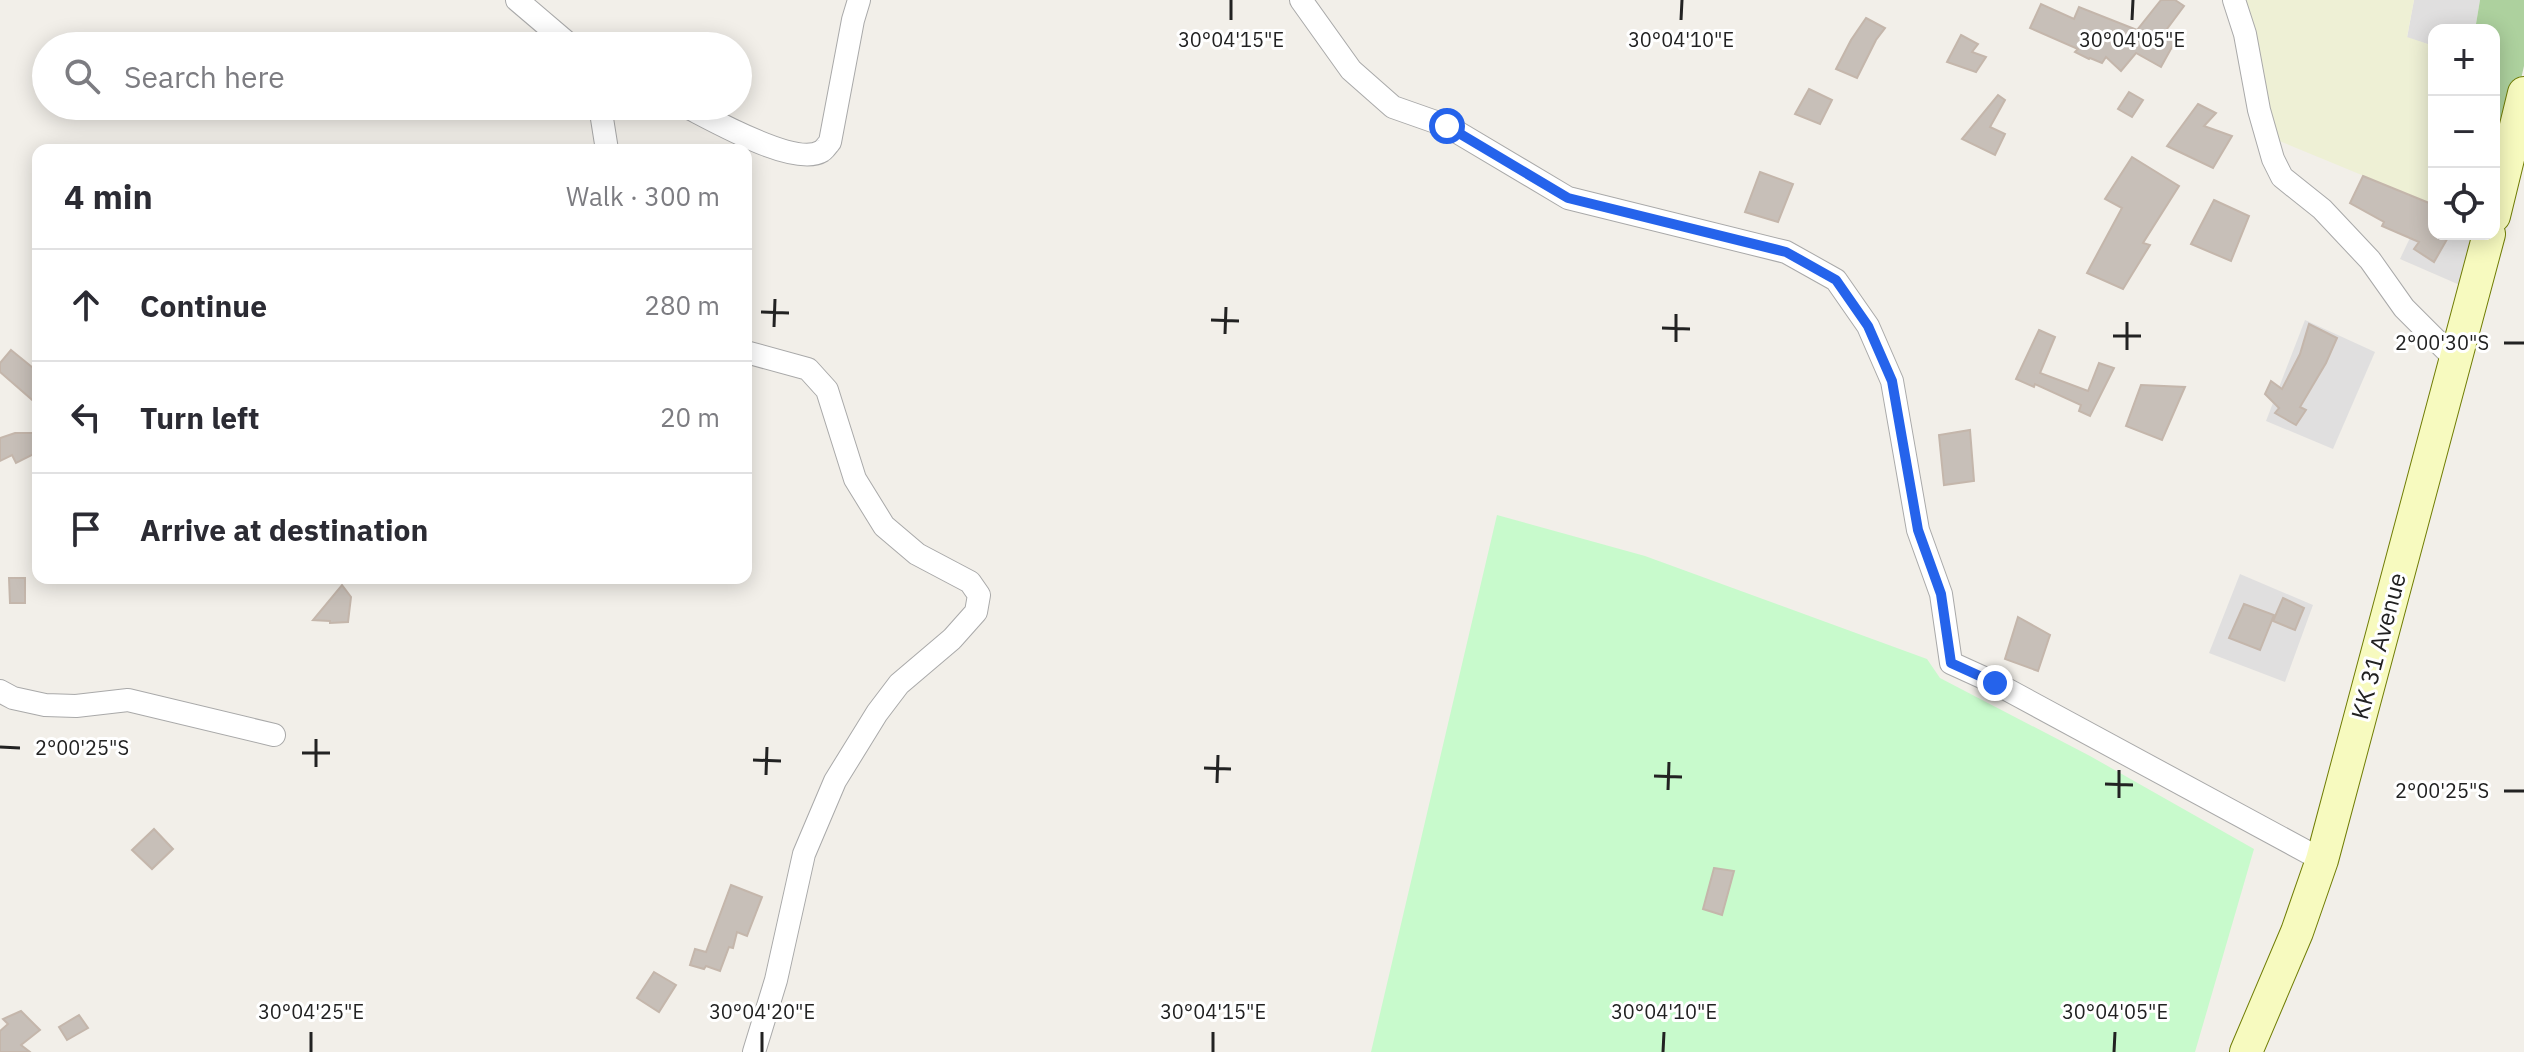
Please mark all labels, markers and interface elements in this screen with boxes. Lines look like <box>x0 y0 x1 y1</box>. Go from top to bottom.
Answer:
map controls <box>2428 24 2500 240</box>
button: + <box>2428 24 2500 96</box>
text: 30°04'15"E <box>1178 26 1284 53</box>
text: 30°04'10"E <box>1628 26 1734 53</box>
text: 30°04'05"E <box>2079 26 2185 53</box>
search box <box>32 32 752 120</box>
icon: search <box>60 54 104 98</box>
text: Search here <box>124 57 285 96</box>
button: − <box>2428 96 2500 168</box>
route start <box>1429 108 1465 144</box>
button: locate <box>2428 168 2500 240</box>
text: 4 min <box>64 174 153 218</box>
text: Walk · 300 m <box>566 179 720 213</box>
icon: ahead <box>64 283 108 327</box>
text: Continue <box>140 286 267 325</box>
text: 280 m <box>644 288 720 322</box>
text: 2°00'30"S <box>2395 329 2489 356</box>
icon: left <box>64 395 108 439</box>
text: Turn left <box>140 398 259 437</box>
text: 20 m <box>660 400 720 434</box>
icon: arrive <box>64 507 108 551</box>
text: Arrive at destination <box>140 510 428 549</box>
street label: KK 31 Avenue <box>2343 569 2413 723</box>
route end <box>1977 665 2013 701</box>
text: 2°00'25"S <box>35 734 129 761</box>
text: 2°00'25"S <box>2395 777 2489 804</box>
text: 30°04'25"E <box>258 998 364 1025</box>
text: 30°04'20"E <box>709 998 815 1025</box>
text: 30°04'15"E <box>1160 998 1266 1025</box>
text: 30°04'10"E <box>1611 998 1717 1025</box>
text: 30°04'05"E <box>2062 998 2168 1025</box>

